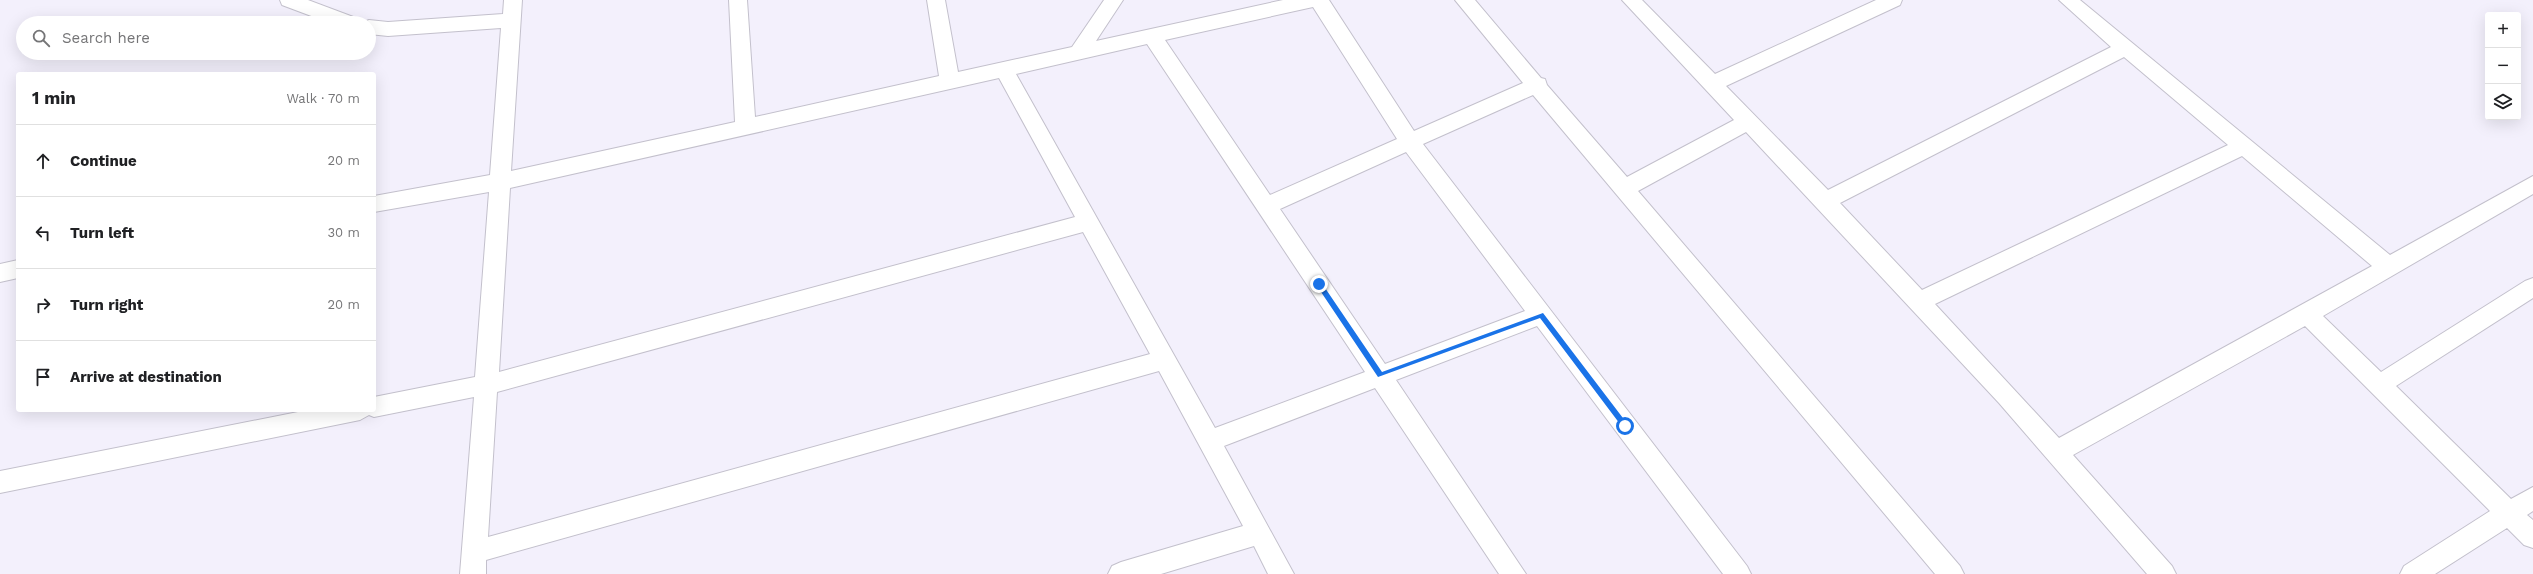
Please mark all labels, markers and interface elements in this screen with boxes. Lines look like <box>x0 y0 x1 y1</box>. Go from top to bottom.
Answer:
map controls <box>2485 12 2521 120</box>
button: + <box>2485 12 2521 48</box>
search box <box>16 16 376 60</box>
icon: search <box>30 27 52 49</box>
text: Search here <box>62 29 150 47</box>
button: − <box>2485 48 2521 84</box>
button: layers <box>2485 84 2521 120</box>
text: 1 min <box>32 88 76 108</box>
text: Walk · 70 m <box>286 91 360 106</box>
icon: ahead <box>32 150 54 172</box>
text: Continue <box>70 152 137 170</box>
text: 20 m <box>328 153 360 168</box>
icon: left <box>32 222 54 244</box>
text: Turn left <box>70 224 134 242</box>
text: 30 m <box>328 225 360 240</box>
route end <box>1310 275 1328 293</box>
icon: right <box>32 294 54 316</box>
text: Turn right <box>70 296 143 314</box>
text: 20 m <box>328 297 360 312</box>
icon: arrive <box>32 366 54 388</box>
text: Arrive at destination <box>70 368 222 386</box>
route start <box>1616 417 1634 435</box>

